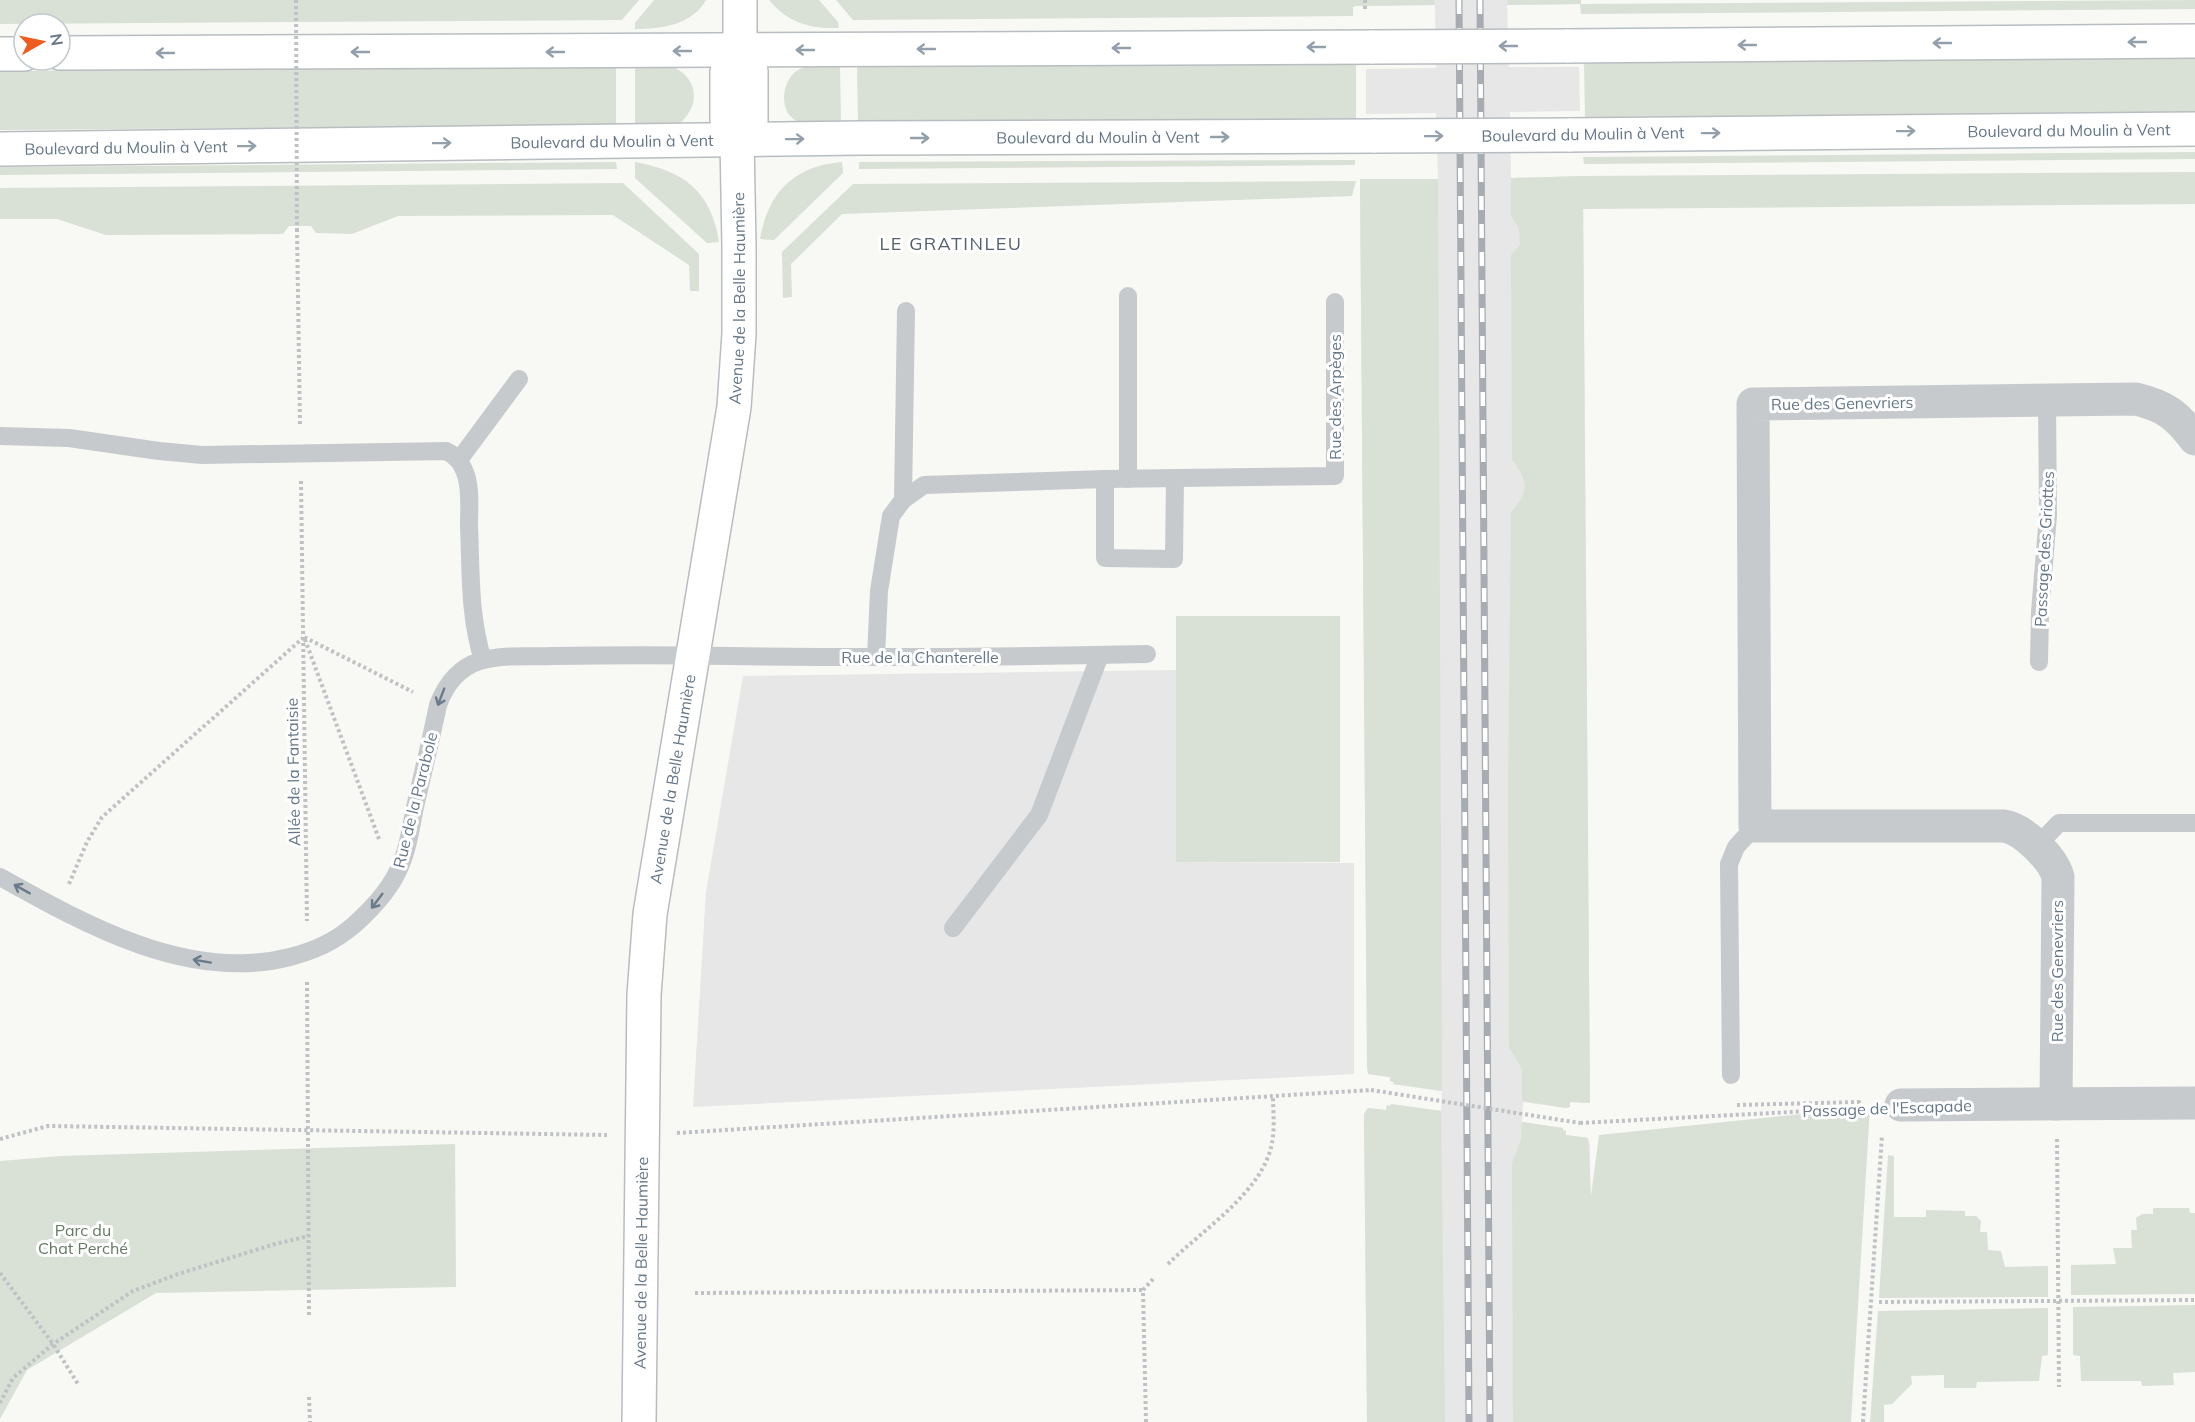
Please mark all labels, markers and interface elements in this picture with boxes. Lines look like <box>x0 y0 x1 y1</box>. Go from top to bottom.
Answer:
north arrow <box>12 12 72 72</box>
text: N <box>46 32 68 47</box>
one-way arrow <box>2127 36 2147 48</box>
one-way arrow <box>1932 37 1952 49</box>
one-way arrow <box>1737 39 1757 51</box>
one-way arrow <box>1498 40 1518 52</box>
one-way arrow <box>1306 41 1326 53</box>
one-way arrow <box>1111 42 1131 54</box>
one-way arrow <box>916 43 936 55</box>
one-way arrow <box>796 44 816 56</box>
one-way arrow <box>672 45 692 57</box>
one-way arrow <box>351 46 371 58</box>
one-way arrow <box>546 46 566 58</box>
one-way arrow <box>156 47 176 59</box>
street label: Boulevard du Moulin à Vent <box>1967 119 2171 141</box>
street label: Boulevard du Moulin à Vent <box>1481 122 1685 146</box>
one-way arrow <box>1895 125 1915 137</box>
street label: Boulevard du Moulin à Vent <box>996 127 1200 147</box>
one-way arrow <box>1700 127 1720 139</box>
street label: Boulevard du Moulin à Vent <box>510 130 714 152</box>
one-way arrow <box>1424 130 1444 142</box>
one-way arrow <box>1209 131 1229 143</box>
one-way arrow <box>909 132 929 144</box>
one-way arrow <box>785 133 805 145</box>
street label: Boulevard du Moulin à Vent <box>24 136 228 159</box>
one-way arrow <box>432 137 452 149</box>
one-way arrow <box>237 140 257 151</box>
street label: Avenue de la Belle Haumière <box>724 192 749 405</box>
district label: LE GRATINLEU <box>880 232 1022 255</box>
street label: Rue des Arpèges <box>1325 334 1345 460</box>
street label: Rue des Genevriers <box>1771 392 1913 414</box>
street label: Passage des Griottes <box>2030 471 2058 627</box>
street label: Rue de la Chanterelle <box>841 647 999 667</box>
street label: Avenue de la Belle Haumière <box>645 673 700 885</box>
one-way arrow <box>435 688 446 706</box>
street label: Allée de la Fantaisie <box>282 698 304 846</box>
street label: Rue de la Parabole <box>388 730 442 870</box>
one-way arrow <box>14 883 31 895</box>
one-way arrow <box>371 893 384 909</box>
street label: Rue des Genevriers <box>2047 900 2067 1042</box>
one-way arrow <box>193 955 212 966</box>
street label: Passage de l'Escapade <box>1802 1095 1972 1121</box>
street label: Avenue de la Belle Haumière <box>630 1157 652 1369</box>
park label: Parc du Chat Perché <box>38 1220 128 1258</box>

